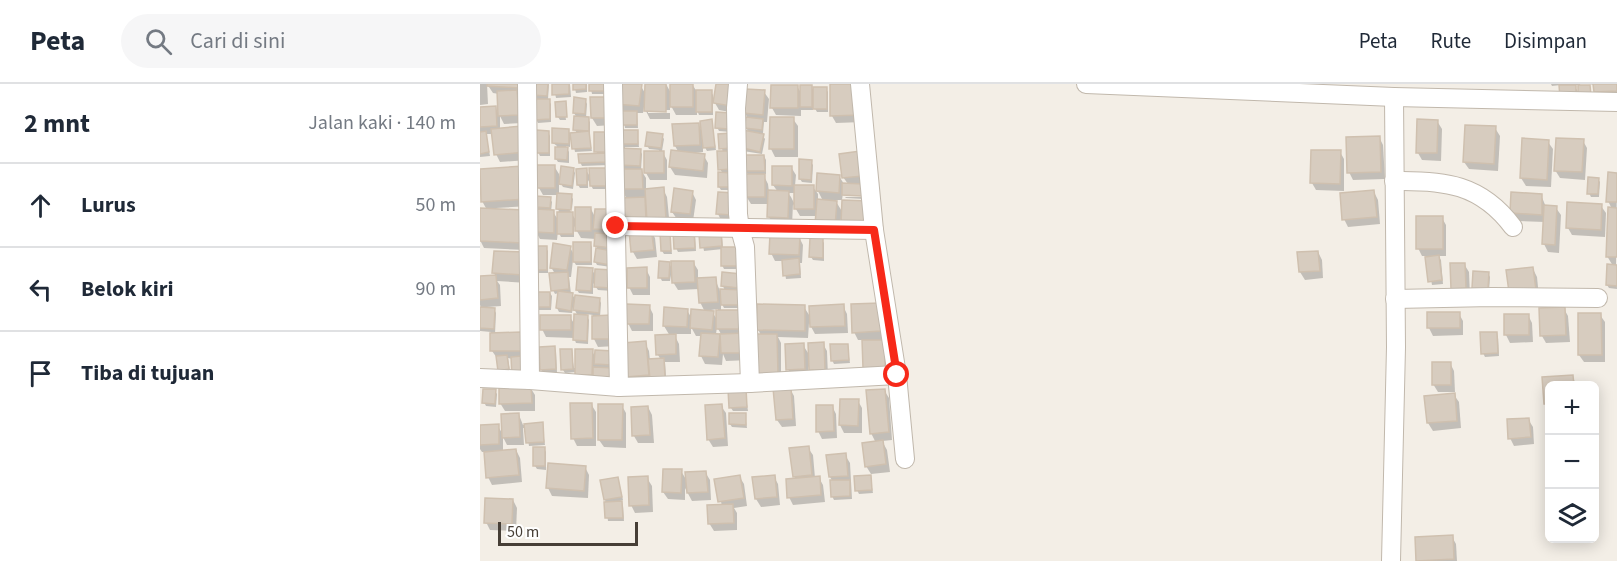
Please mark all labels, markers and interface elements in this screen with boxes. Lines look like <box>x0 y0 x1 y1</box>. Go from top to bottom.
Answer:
search box <box>121 14 541 68</box>
text: Peta <box>30 21 85 61</box>
icon: search <box>142 25 175 58</box>
text: Cari di sini <box>190 25 285 57</box>
text: Peta <box>1359 26 1397 56</box>
text: Rute <box>1430 26 1471 56</box>
text: Disimpan <box>1504 26 1587 56</box>
text: 2 mnt <box>24 105 90 142</box>
text: Jalan kaki · 140 m <box>308 109 456 137</box>
icon: ahead <box>24 189 57 222</box>
text: Lurus <box>81 189 136 221</box>
text: 50 m <box>416 191 456 219</box>
route end <box>602 212 628 238</box>
icon: left <box>24 273 57 306</box>
text: Belok kiri <box>81 273 174 305</box>
text: 90 m <box>416 275 456 303</box>
icon: arrive <box>24 357 57 390</box>
text: Tiba di tujuan <box>81 357 214 389</box>
route start <box>883 361 909 387</box>
map controls <box>1545 381 1599 543</box>
button: + <box>1545 381 1599 435</box>
button: − <box>1545 435 1599 489</box>
button: layers <box>1545 489 1599 543</box>
scale bar <box>498 519 638 546</box>
text: 50 m <box>507 521 539 543</box>

